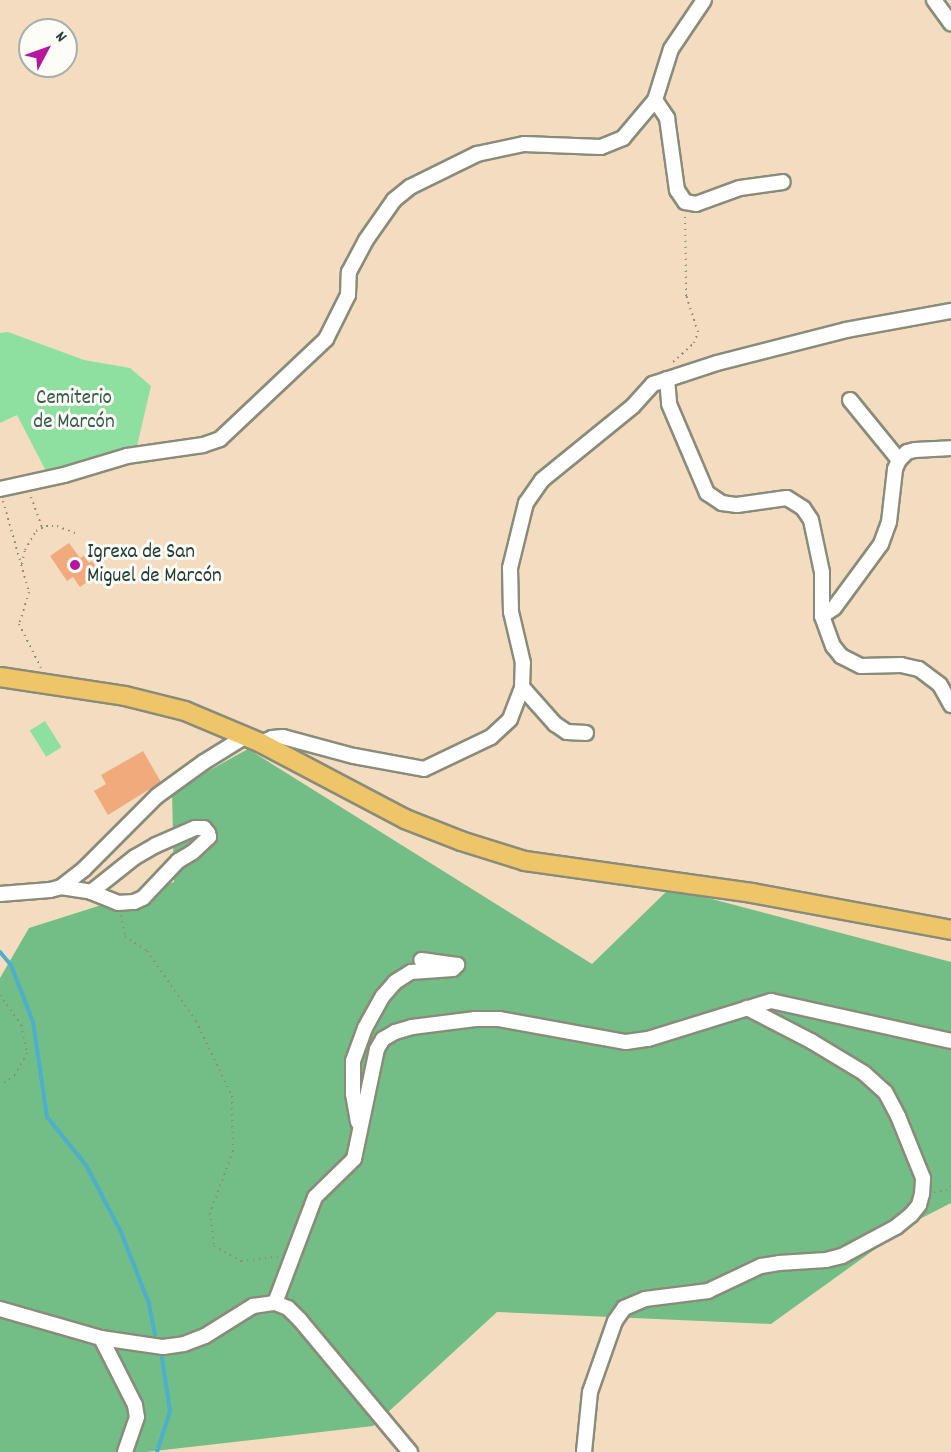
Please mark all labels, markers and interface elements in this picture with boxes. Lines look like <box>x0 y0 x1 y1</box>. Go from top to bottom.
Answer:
north arrow <box>18 18 78 78</box>
text: N <box>49 27 72 48</box>
park label: Cemiterio de Marcón <box>33 386 115 436</box>
place label: Igrexa de San Miguel de Marcón <box>87 540 222 590</box>
marker: Igrexa de San Miguel de Marcón <box>68 558 82 572</box>

